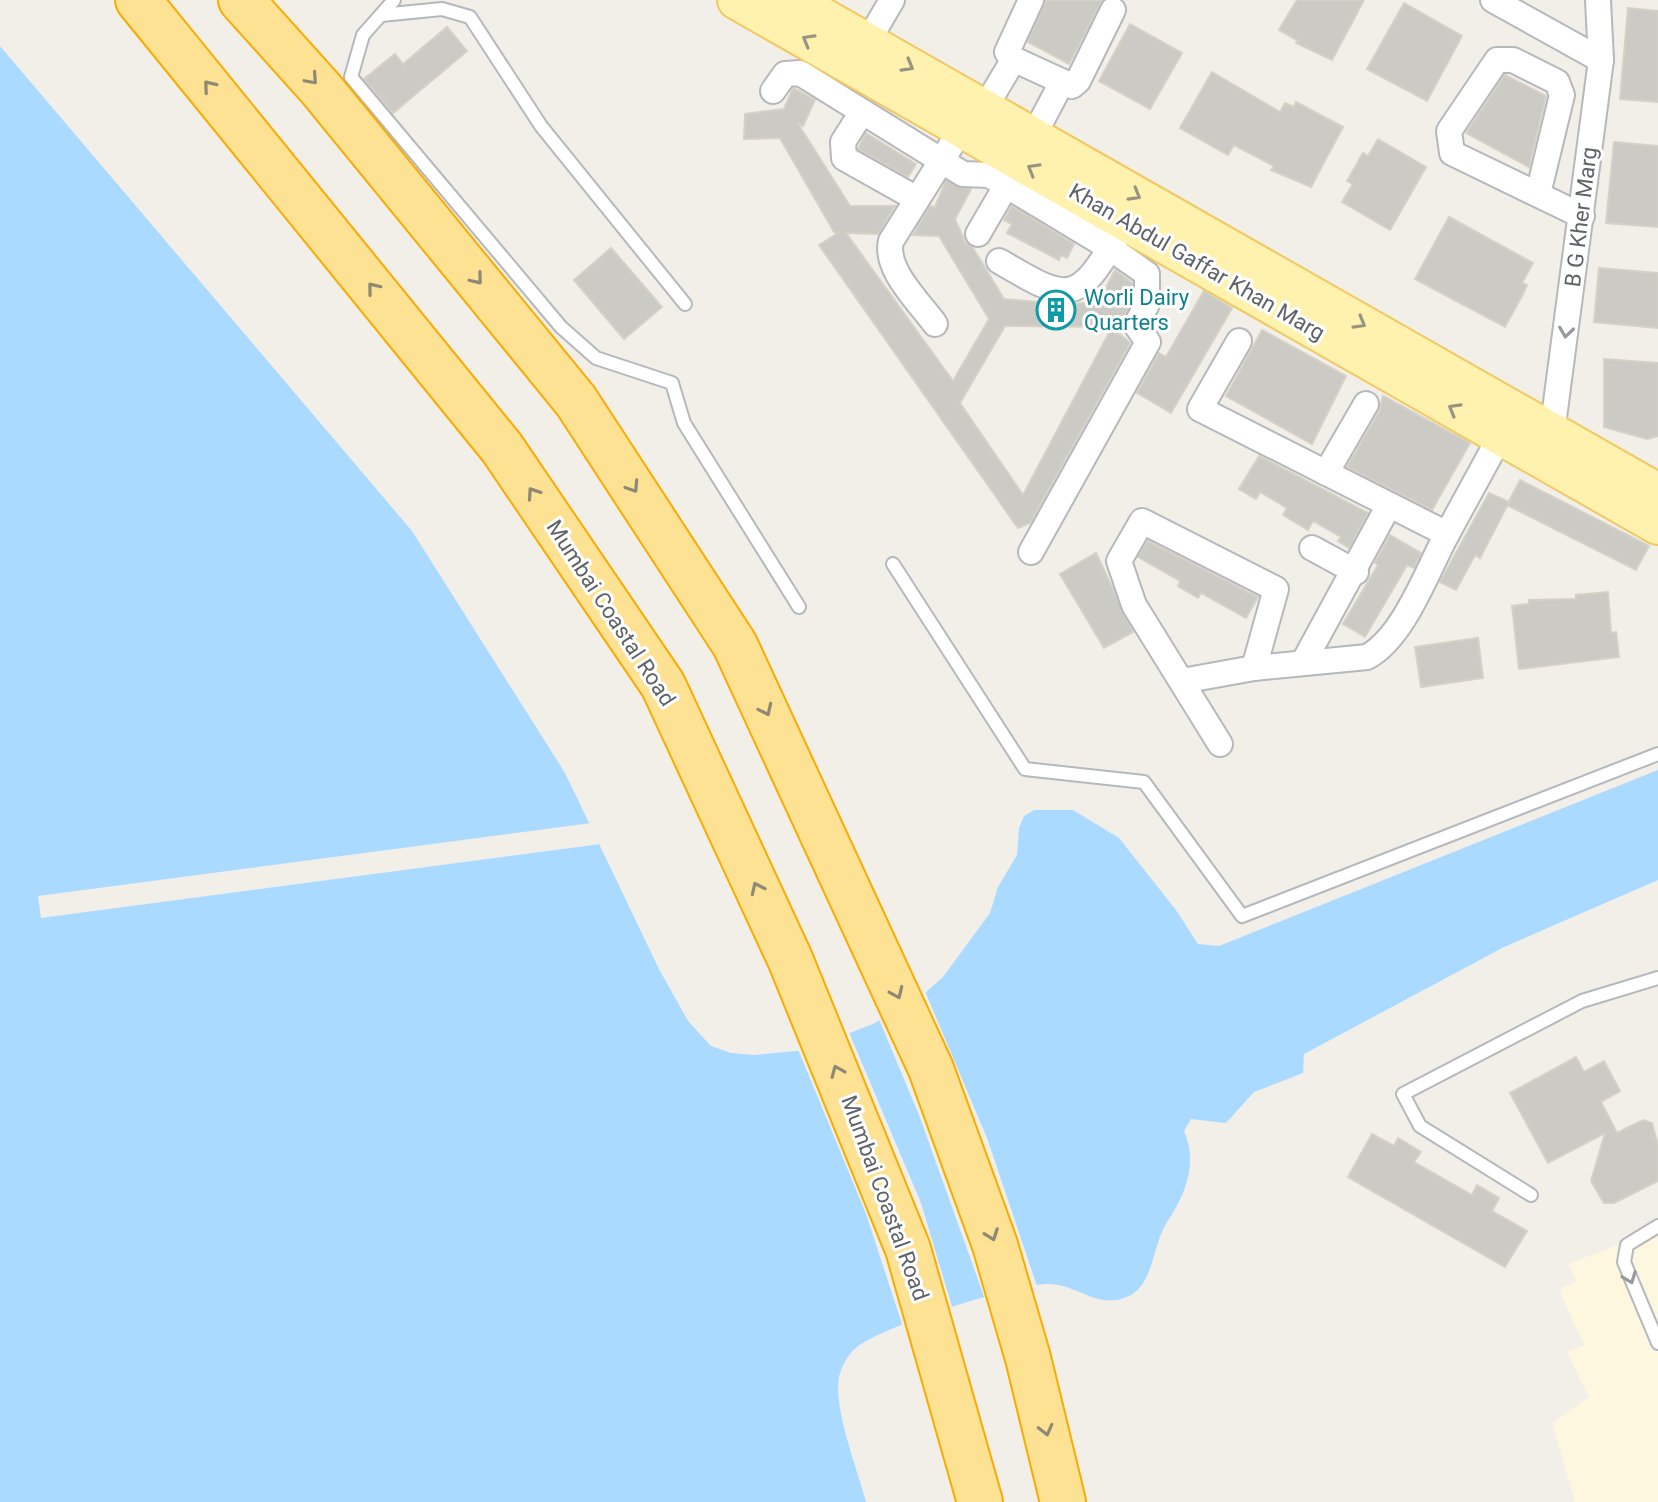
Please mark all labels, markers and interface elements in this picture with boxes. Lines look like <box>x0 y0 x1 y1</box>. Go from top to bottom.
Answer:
one-way arrow <box>802 34 816 50</box>
one-way arrow <box>900 56 914 72</box>
one-way arrow <box>302 69 316 84</box>
one-way arrow <box>204 80 219 95</box>
street label: B G Kher Marg <box>1560 146 1602 288</box>
one-way arrow <box>1028 163 1042 179</box>
street label: Khan Abdul Gaffar Khan Marg <box>1065 178 1329 346</box>
one-way arrow <box>1126 185 1140 201</box>
one-way arrow <box>467 270 482 284</box>
one-way arrow <box>368 282 383 297</box>
place label: Worli Dairy Quarters <box>1084 285 1190 335</box>
building icon: Worli Dairy Quarters <box>1035 289 1077 331</box>
one-way arrow <box>1352 314 1367 329</box>
one-way arrow <box>1558 325 1575 339</box>
one-way arrow <box>1448 403 1462 418</box>
one-way arrow <box>623 478 638 493</box>
one-way arrow <box>527 487 542 501</box>
street label: Mumbai Coastal Road <box>542 515 680 711</box>
one-way arrow <box>756 701 772 716</box>
one-way arrow <box>751 882 767 896</box>
one-way arrow <box>887 985 903 999</box>
one-way arrow <box>830 1065 846 1079</box>
street label: Mumbai Coastal Road <box>836 1092 934 1304</box>
one-way arrow <box>982 1227 999 1241</box>
one-way arrow <box>1620 1270 1637 1284</box>
one-way arrow <box>1037 1423 1054 1436</box>

